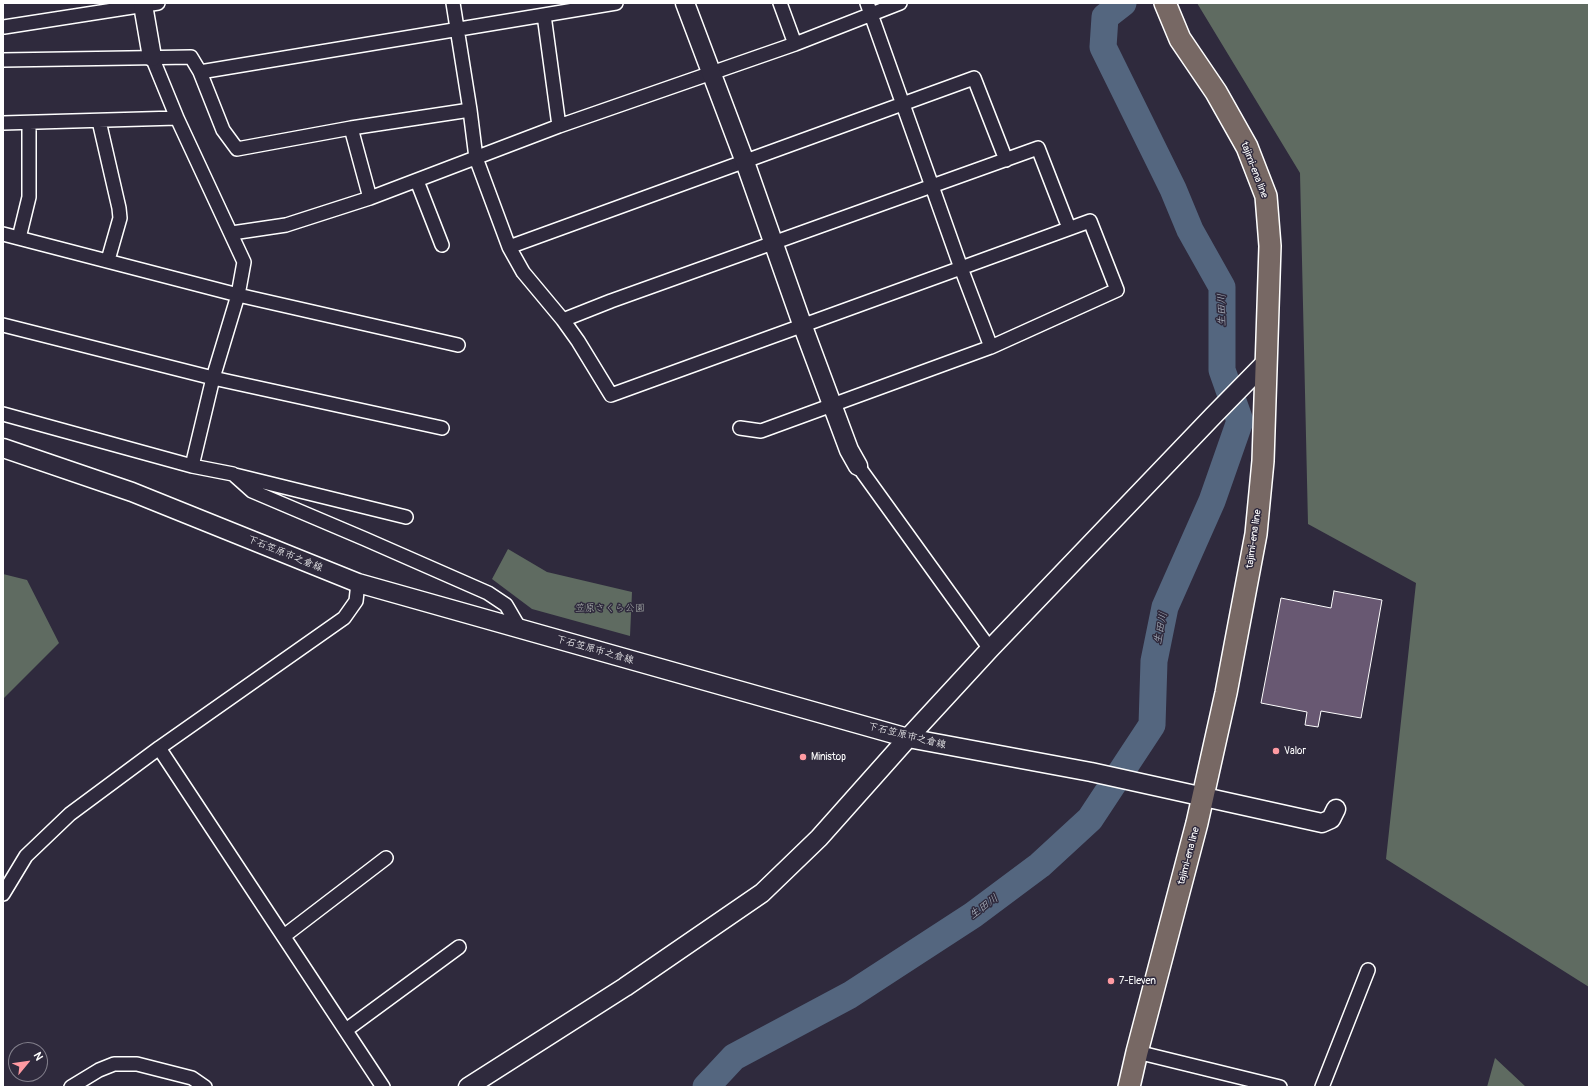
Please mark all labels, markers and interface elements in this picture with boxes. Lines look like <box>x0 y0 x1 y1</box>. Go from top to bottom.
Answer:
street label: tajimi-ena line <box>1238 140 1270 200</box>
water label: 生田川 <box>1215 294 1229 326</box>
street label: tajimi-ena line <box>1244 509 1264 569</box>
street label: 下石笠原市之倉線 <box>246 533 324 575</box>
park label: 笠原さくら公園 <box>575 602 645 614</box>
water label: 生田川 <box>1151 611 1171 645</box>
street label: 下石笠原市之倉線 <box>555 633 635 667</box>
street label: 下石笠原市之倉線 <box>867 721 947 751</box>
place label: Valor <box>1284 745 1306 757</box>
marker: Valor <box>1271 746 1281 756</box>
place label: Ministop <box>811 751 846 763</box>
marker: Ministop <box>798 752 808 762</box>
street label: tajimi-ena line <box>1176 826 1202 886</box>
water label: 生田川 <box>967 892 1001 922</box>
place label: 7-Eleven <box>1119 975 1156 987</box>
marker: 7-Eleven <box>1106 976 1116 986</box>
north arrow <box>8 1042 48 1082</box>
text: N <box>31 1050 46 1063</box>

